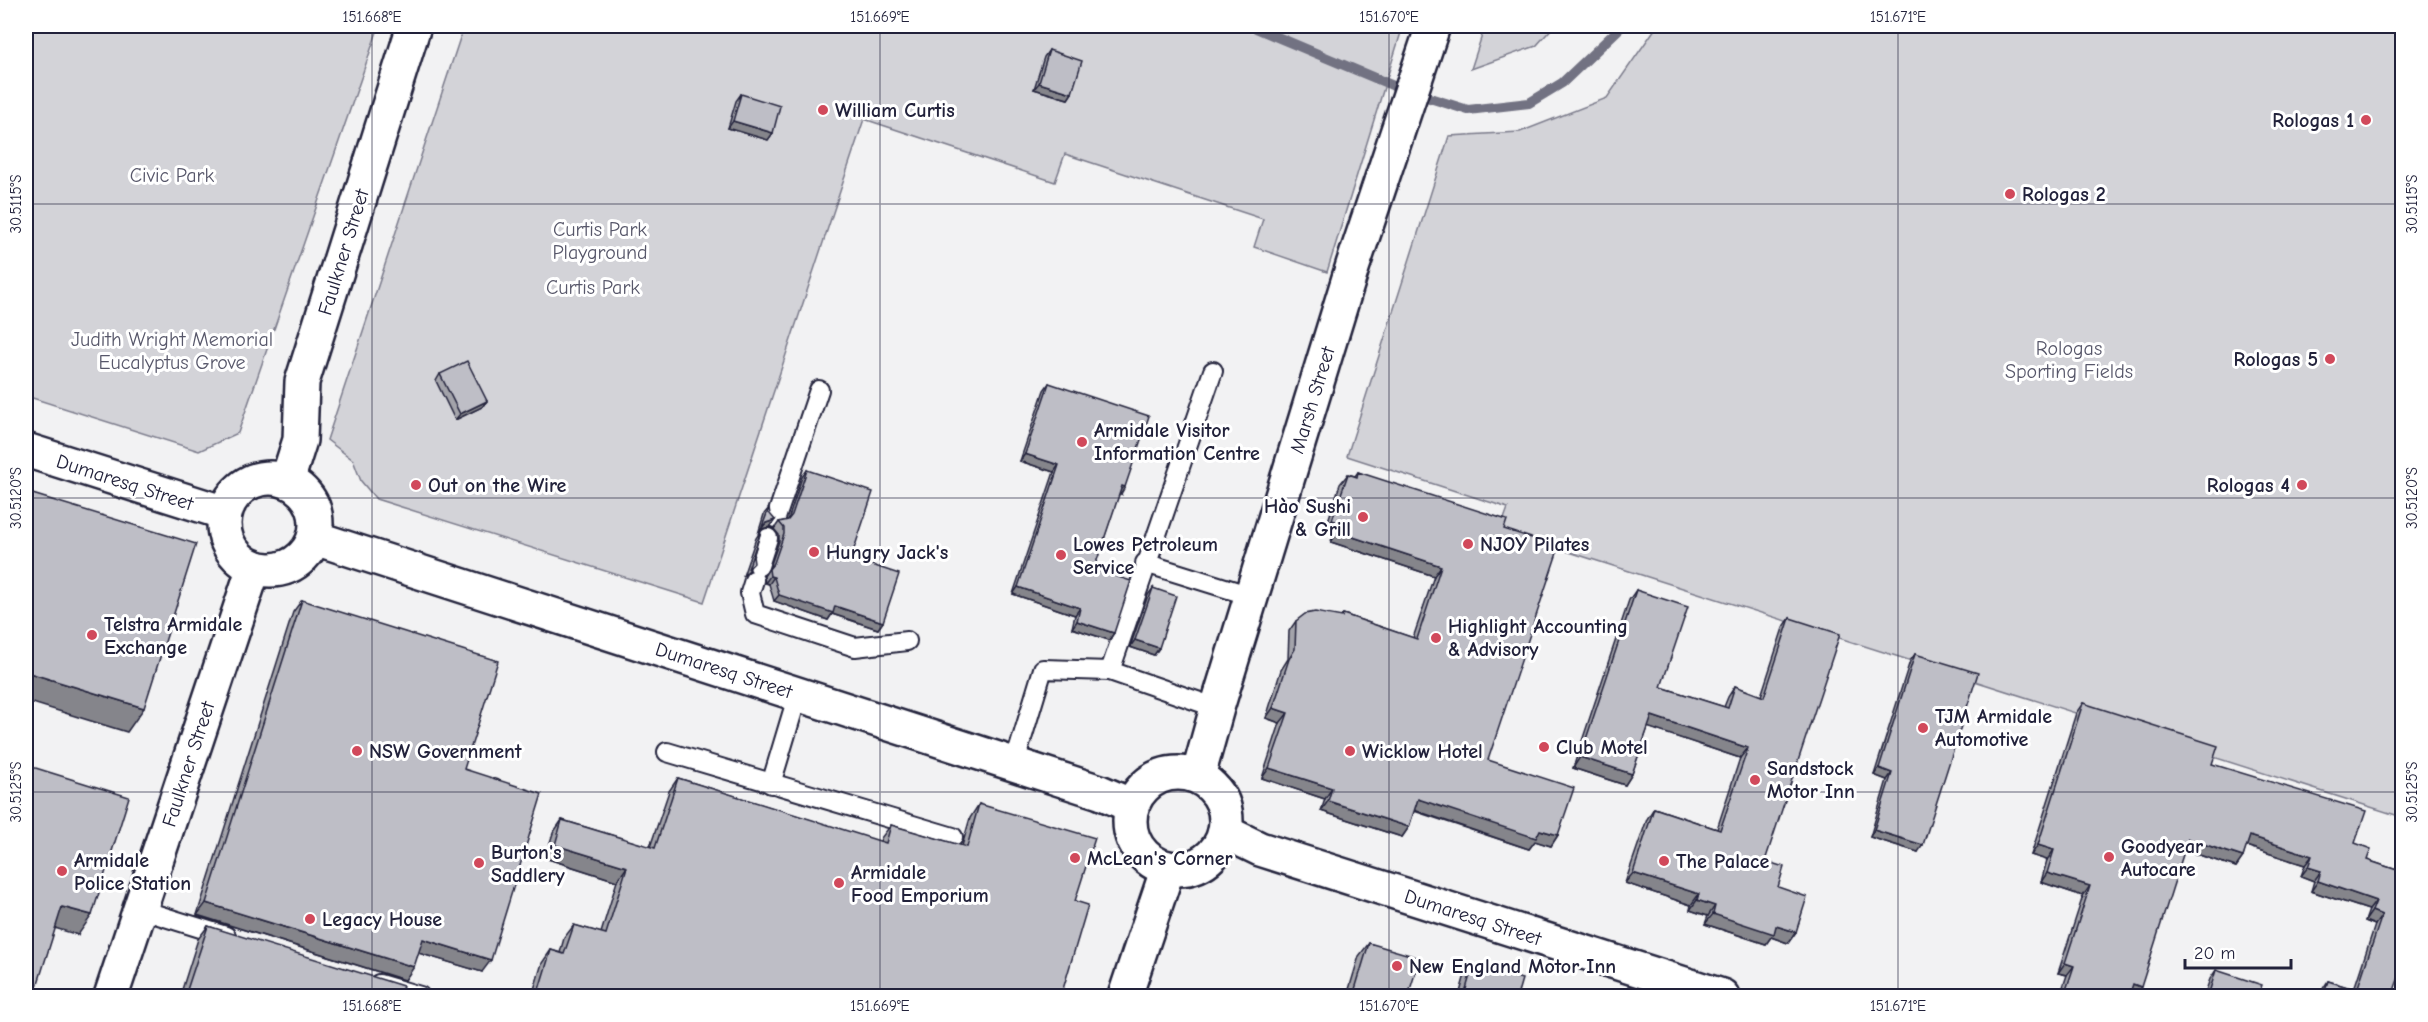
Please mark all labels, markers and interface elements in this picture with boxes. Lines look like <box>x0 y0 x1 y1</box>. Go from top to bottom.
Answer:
text: 151.668°E <box>342 8 402 26</box>
text: 151.669°E <box>850 8 910 26</box>
text: 151.670°E <box>1359 8 1419 26</box>
text: 151.671°E <box>1870 8 1926 26</box>
place label: William Curtis <box>835 99 955 122</box>
marker: William Curtis <box>816 103 830 117</box>
place label: Rologas 1 <box>2272 109 2354 132</box>
marker: Rologas 1 <box>2359 113 2373 127</box>
park label: Civic Park <box>130 164 214 187</box>
text: 30.5115°S <box>7 174 25 234</box>
text: 30.5115°S <box>2403 174 2421 234</box>
place label: Rologas 2 <box>2022 183 2106 206</box>
street label: Faulkner Street <box>313 185 374 318</box>
marker: Rologas 2 <box>2003 187 2017 201</box>
park label: Curtis Park Playground <box>552 218 648 264</box>
park label: Curtis Park <box>546 276 640 299</box>
park label: Judith Wright Memorial Eucalyptus Grove <box>71 328 273 374</box>
park label: Rologas Sporting Fields <box>2005 337 2133 383</box>
street label: Marsh Street <box>1285 343 1340 457</box>
place label: Rologas 5 <box>2234 348 2318 371</box>
marker: Rologas 5 <box>2323 352 2337 366</box>
place label: Armidale Visitor Information Centre <box>1094 419 1260 465</box>
marker: Armidale Visitor Information Centre <box>1075 435 1089 449</box>
street label: Dumaresq Street <box>53 449 197 516</box>
text: 30.5120°S <box>7 467 25 529</box>
text: 30.5120°S <box>2403 467 2421 529</box>
place label: Out on the Wire <box>428 474 566 497</box>
place label: Rologas 4 <box>2207 474 2290 497</box>
marker: Out on the Wire <box>409 478 423 492</box>
marker: Rologas 4 <box>2295 478 2309 492</box>
place label: Hào Sushi & Grill <box>1264 495 1351 541</box>
marker: Hào Sushi & Grill <box>1356 510 1370 524</box>
place label: Lowes Petroleum Service <box>1073 533 1218 579</box>
place label: NJOY Pilates <box>1480 533 1589 556</box>
marker: NJOY Pilates <box>1461 537 1475 551</box>
place label: Hungry Jack's <box>826 541 948 564</box>
marker: Hungry Jack's <box>807 545 821 559</box>
marker: Lowes Petroleum Service <box>1054 548 1068 562</box>
place label: Telstra Armidale Exchange <box>104 613 242 659</box>
place label: Highlight Accounting & Advisory <box>1448 615 1628 661</box>
marker: Telstra Armidale Exchange <box>85 628 99 642</box>
marker: Highlight Accounting & Advisory <box>1429 631 1443 645</box>
street label: Dumaresq Street <box>652 637 796 704</box>
street label: Faulkner Street <box>157 697 220 830</box>
place label: TJM Armidale Automotive <box>1935 705 2052 751</box>
marker: TJM Armidale Automotive <box>1916 721 1930 735</box>
place label: Club Motel <box>1556 736 1648 759</box>
place label: NSW Government <box>369 740 522 763</box>
place label: Wicklow Hotel <box>1362 740 1483 763</box>
marker: Club Motel <box>1537 740 1551 754</box>
marker: NSW Government <box>350 744 364 758</box>
marker: Wicklow Hotel <box>1343 744 1357 758</box>
place label: Sandstock Motor Inn <box>1767 757 1855 803</box>
text: 30.5125°S <box>7 761 25 823</box>
text: 30.5125°S <box>2403 761 2421 823</box>
marker: Sandstock Motor Inn <box>1748 773 1762 787</box>
place label: Goodyear Autocare <box>2121 835 2203 881</box>
place label: Burton's Saddlery <box>491 841 566 887</box>
place label: McLean's Corner <box>1087 847 1233 870</box>
place label: Armidale Police Station <box>74 849 191 895</box>
place label: The Palace <box>1676 850 1769 873</box>
marker: Goodyear Autocare <box>2102 850 2116 864</box>
marker: McLean's Corner <box>1068 851 1082 865</box>
marker: The Palace <box>1657 854 1671 868</box>
marker: Burton's Saddlery <box>472 856 486 870</box>
place label: Armidale Food Emporium <box>851 861 989 907</box>
marker: Armidale Police Station <box>55 864 69 878</box>
marker: Armidale Food Emporium <box>832 876 846 890</box>
street label: Dumaresq Street <box>1401 884 1545 951</box>
place label: Legacy House <box>322 908 442 931</box>
marker: Legacy House <box>303 912 317 926</box>
scale bar <box>2185 932 2292 970</box>
text: 20 m <box>2194 943 2235 964</box>
place label: New England Motor Inn <box>1409 955 1616 978</box>
marker: New England Motor Inn <box>1390 959 1404 973</box>
text: 151.668°E <box>342 997 402 1015</box>
text: 151.669°E <box>850 997 910 1015</box>
text: 151.670°E <box>1359 997 1419 1015</box>
text: 151.671°E <box>1870 997 1926 1015</box>

